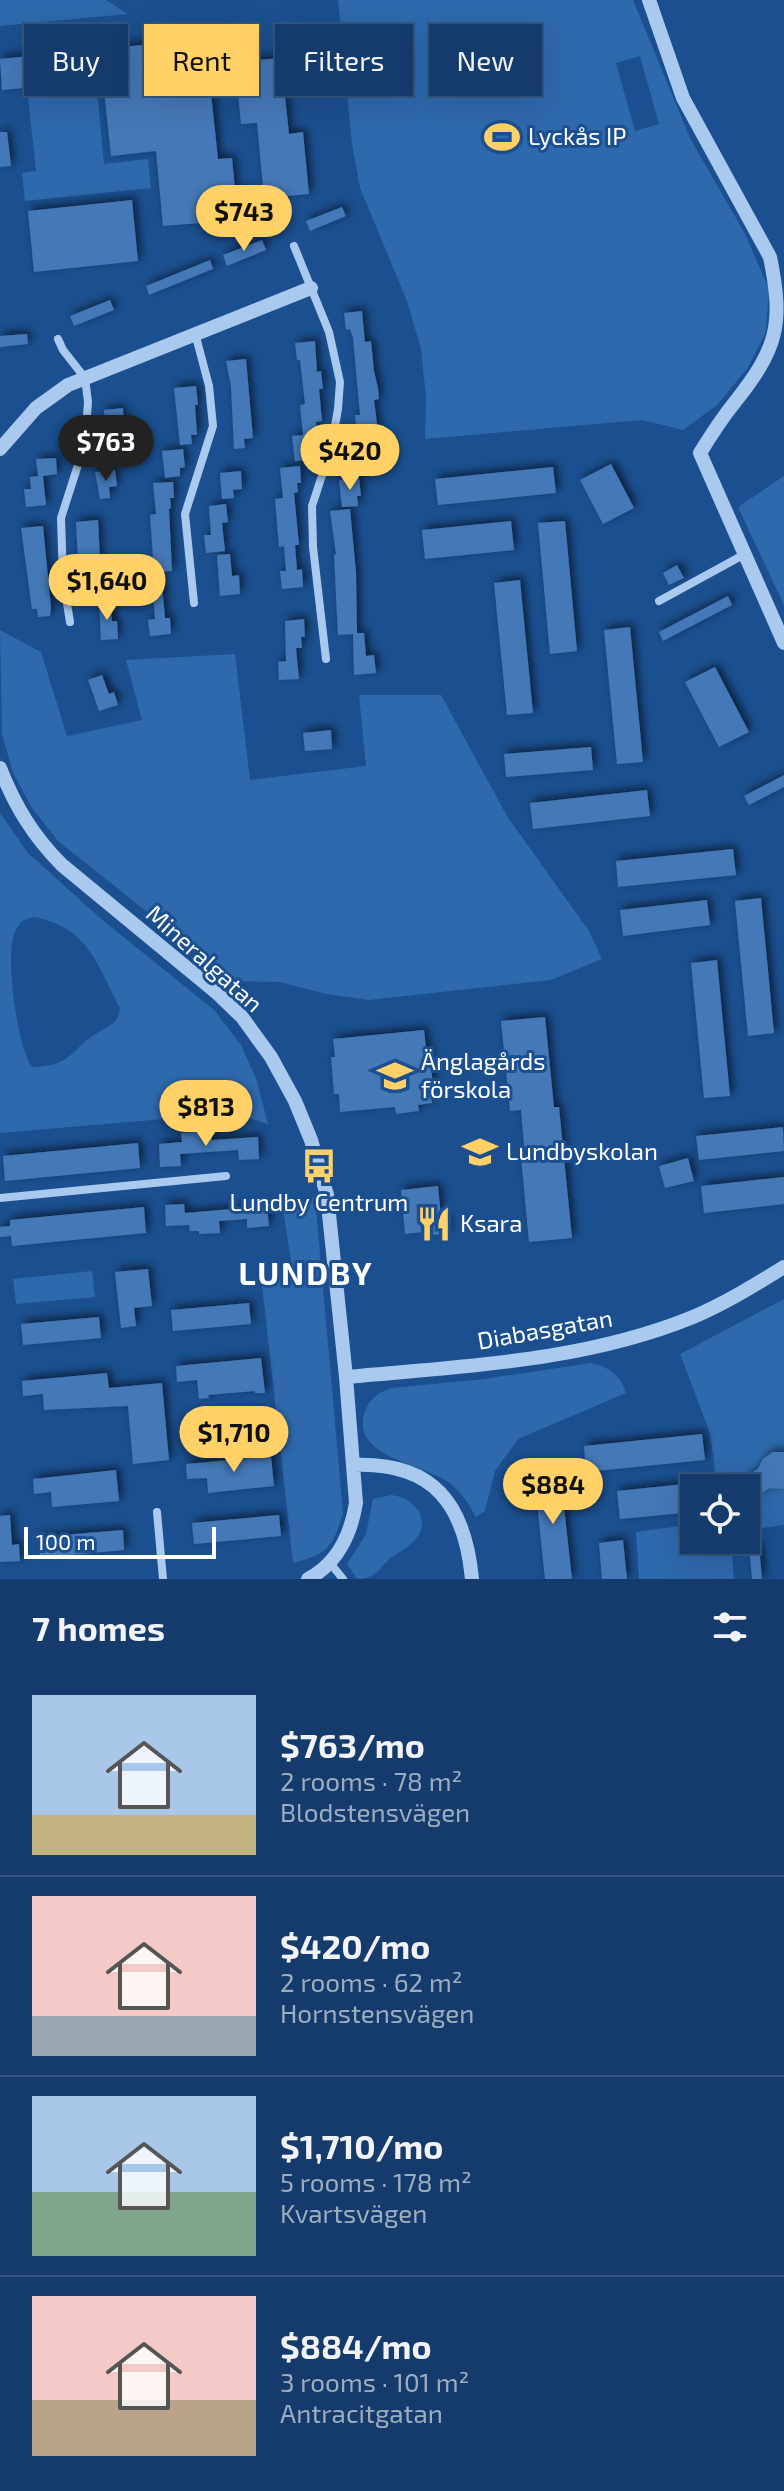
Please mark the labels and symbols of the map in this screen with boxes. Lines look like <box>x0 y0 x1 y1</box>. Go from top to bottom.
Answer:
sports icon: Lyckås IP <box>483 118 521 156</box>
place label: Lyckås IP <box>528 121 626 150</box>
pin: $743 <box>197 185 291 253</box>
pin: $763 <box>59 415 153 483</box>
pin: $420 <box>303 424 397 492</box>
pin: $1,640 <box>42 554 172 622</box>
street label: Mineralgatan <box>141 898 269 1018</box>
place label: Änglagårds förskola <box>421 1046 545 1103</box>
school or university icon: Änglagårds förskola <box>376 1057 414 1095</box>
pin: $813 <box>159 1080 253 1148</box>
school or university icon: Lundbyskolan <box>461 1133 499 1171</box>
place label: Lundbyskolan <box>506 1136 658 1165</box>
bus stop icon: Lundby Centrum <box>300 1147 338 1185</box>
place label: Lundby Centrum <box>230 1187 408 1216</box>
restaurant icon: Ksara <box>415 1205 453 1243</box>
place label: Ksara <box>460 1208 522 1237</box>
district label: LUNDBY <box>238 1253 374 1291</box>
street label: Diabasgatan <box>475 1302 615 1355</box>
pin: $1,710 <box>169 1406 299 1474</box>
pin: $884 <box>506 1458 600 1526</box>
scale bar <box>24 1523 216 1559</box>

